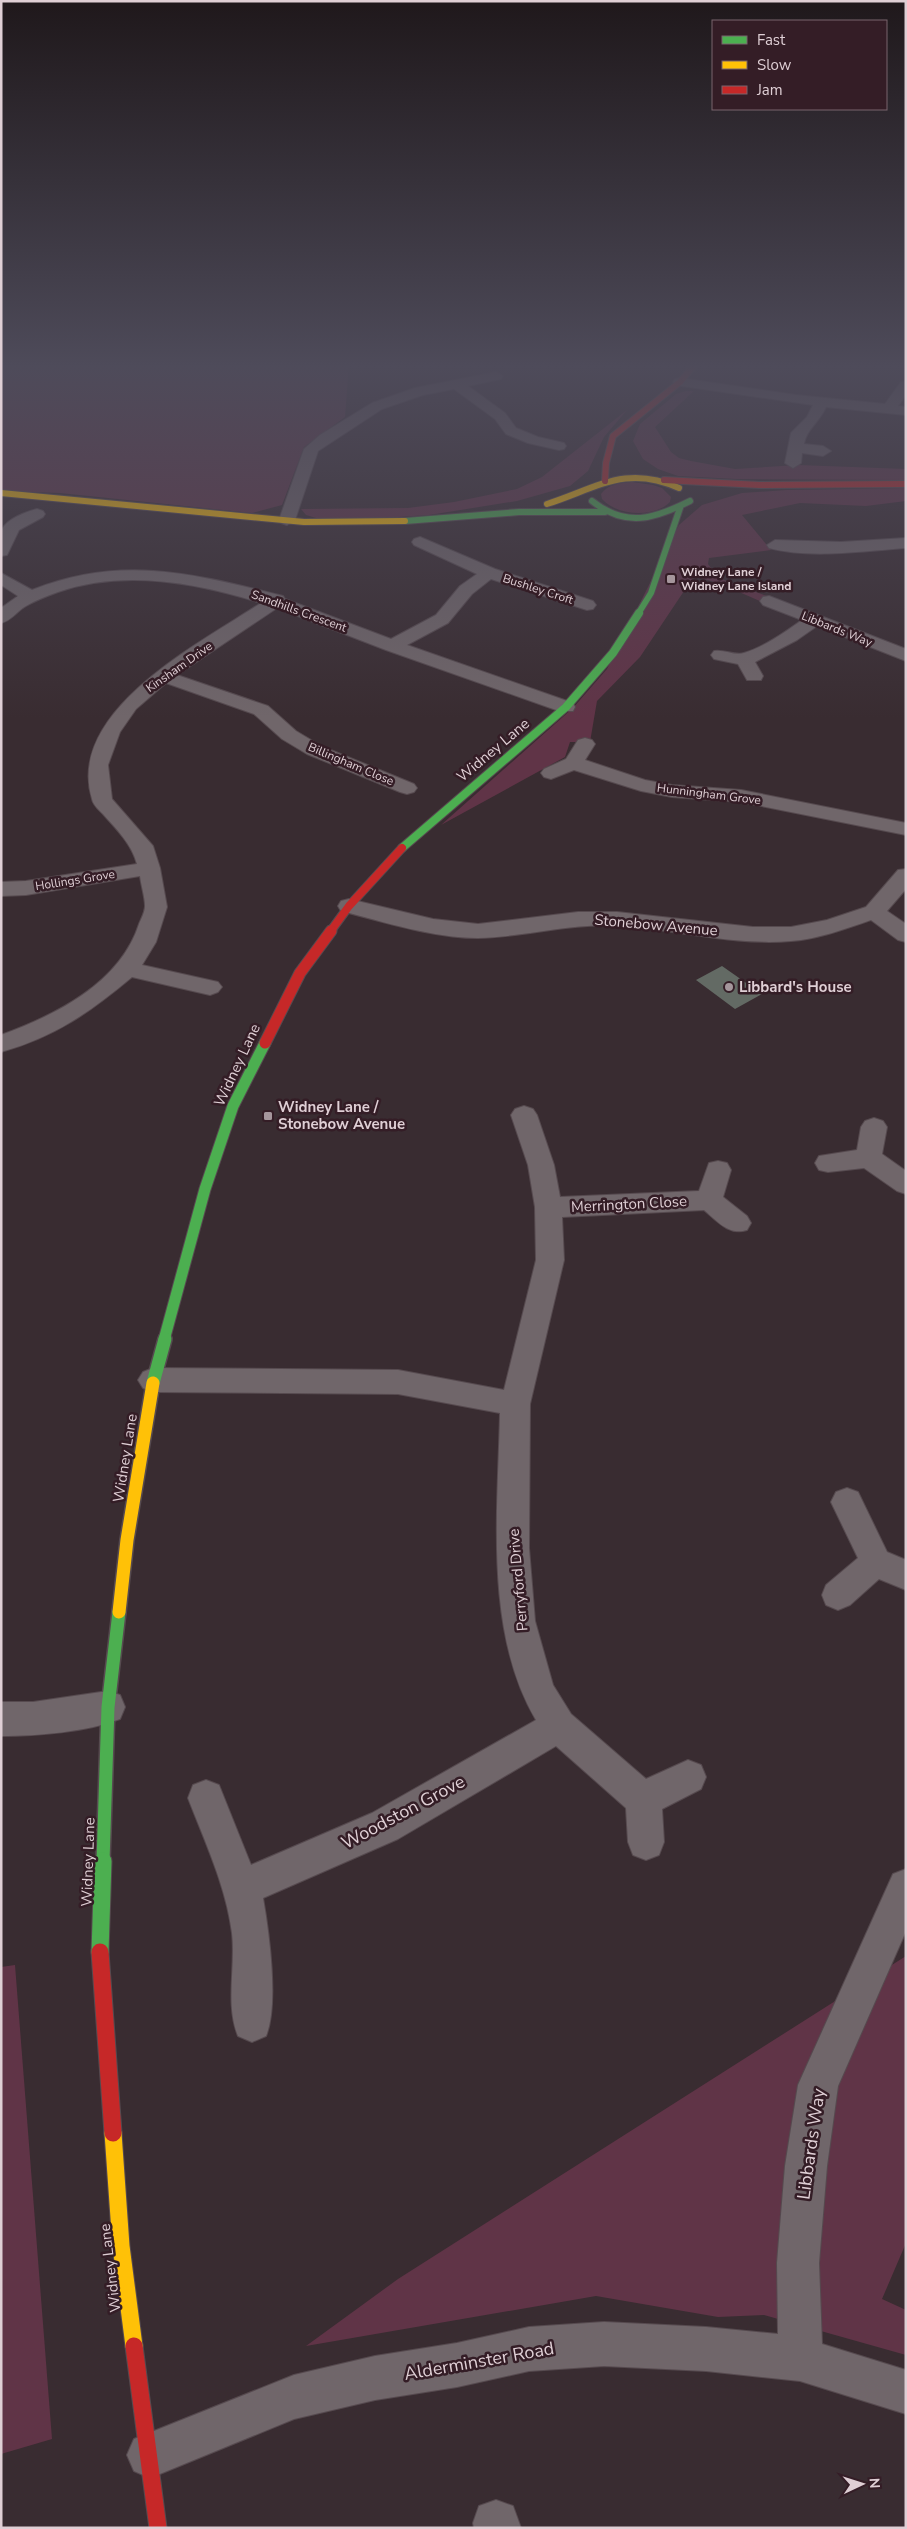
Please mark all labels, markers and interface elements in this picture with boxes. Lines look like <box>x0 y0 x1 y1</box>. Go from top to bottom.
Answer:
legend <box>712 20 887 110</box>
text: Fast <box>757 30 786 50</box>
text: Slow <box>757 55 792 75</box>
text: Jam <box>756 80 783 100</box>
place label: Widney Lane / Widney Lane Island <box>681 564 792 594</box>
street label: Bushley Croft <box>501 570 576 608</box>
marker: Widney Lane / Widney Lane Island <box>665 573 677 585</box>
street label: Sandhills Crescent <box>249 586 350 636</box>
street label: Libbards Way <box>799 608 875 651</box>
street label: Kinsham Drive <box>143 638 215 696</box>
street label: Widney Lane <box>452 714 534 786</box>
street label: Billingham Close <box>306 739 396 789</box>
street label: Hunningham Grove <box>656 780 762 808</box>
street label: Hollings Grove <box>34 866 116 894</box>
street label: Stonebow Avenue <box>594 910 719 940</box>
place label: Libbard's House <box>739 977 852 997</box>
marker: Libbard's House <box>723 981 735 993</box>
street label: Widney Lane <box>209 1020 265 1110</box>
place label: Widney Lane / Stonebow Avenue <box>278 1097 405 1134</box>
marker: Widney Lane / Stonebow Avenue <box>262 1110 274 1122</box>
street label: Merrington Close <box>570 1191 688 1217</box>
street label: Widney Lane <box>108 1412 142 1504</box>
street label: Perryford Drive <box>504 1528 532 1632</box>
street label: Woodston Grove <box>337 1769 469 1855</box>
street label: Widney Lane <box>76 1817 100 1907</box>
street label: Libbards Way <box>791 2086 831 2201</box>
street label: Widney Lane <box>95 2222 125 2314</box>
street label: Alderminster Road <box>402 2336 556 2386</box>
north arrow <box>837 2459 887 2509</box>
text: N <box>865 2477 884 2489</box>

